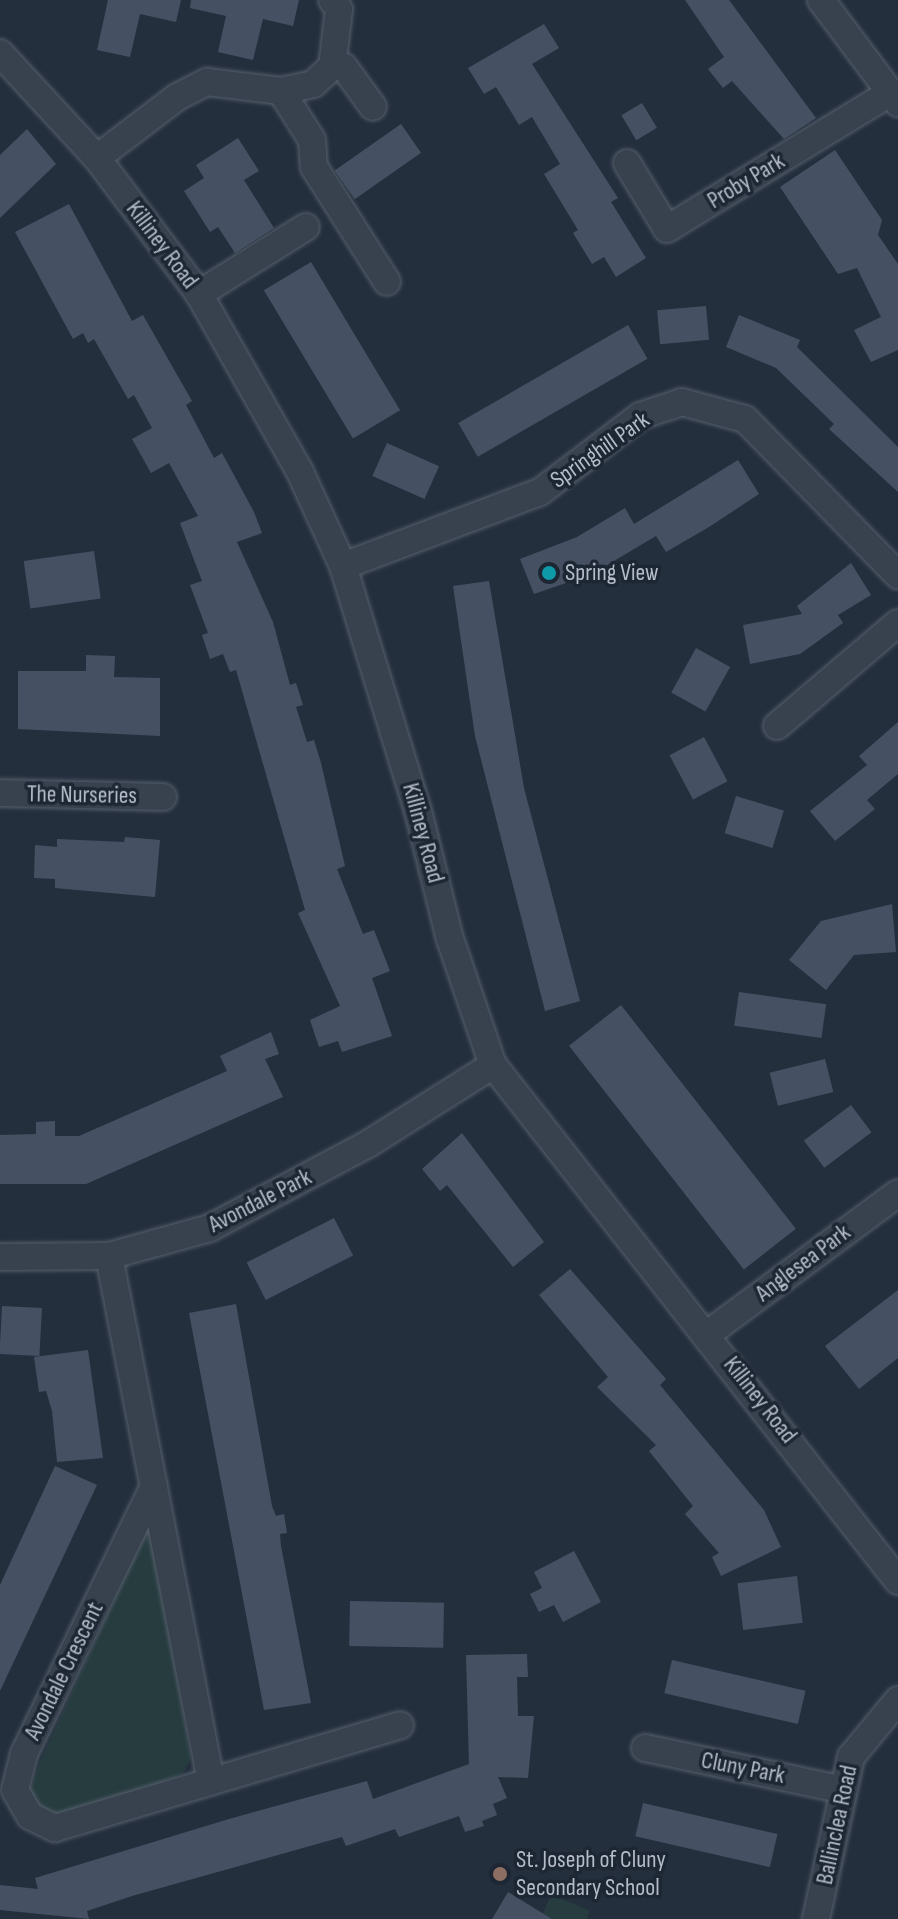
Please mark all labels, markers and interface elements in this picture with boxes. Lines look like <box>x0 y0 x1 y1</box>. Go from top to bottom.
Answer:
street label: Proby Park <box>702 147 790 215</box>
street label: Killiney Road <box>120 196 204 294</box>
street label: Springhill Park <box>545 406 655 494</box>
place label: Spring View <box>565 559 659 587</box>
marker: Spring View <box>540 564 558 582</box>
street label: The Nurseries <box>27 780 137 810</box>
street label: Killiney Road <box>396 780 450 886</box>
street label: Avondale Park <box>204 1163 316 1239</box>
street label: Anglesea Park <box>750 1218 856 1308</box>
street label: Killiney Road <box>717 1351 803 1449</box>
street label: Avondale Crescent <box>18 1597 110 1745</box>
street label: Cluny Park <box>699 1746 787 1790</box>
street label: Ballinclea Road <box>810 1763 864 1887</box>
place label: St. Joseph of Cluny Secondary School <box>516 1846 666 1902</box>
marker: St. Joseph of Cluny Secondary School <box>491 1865 509 1883</box>

